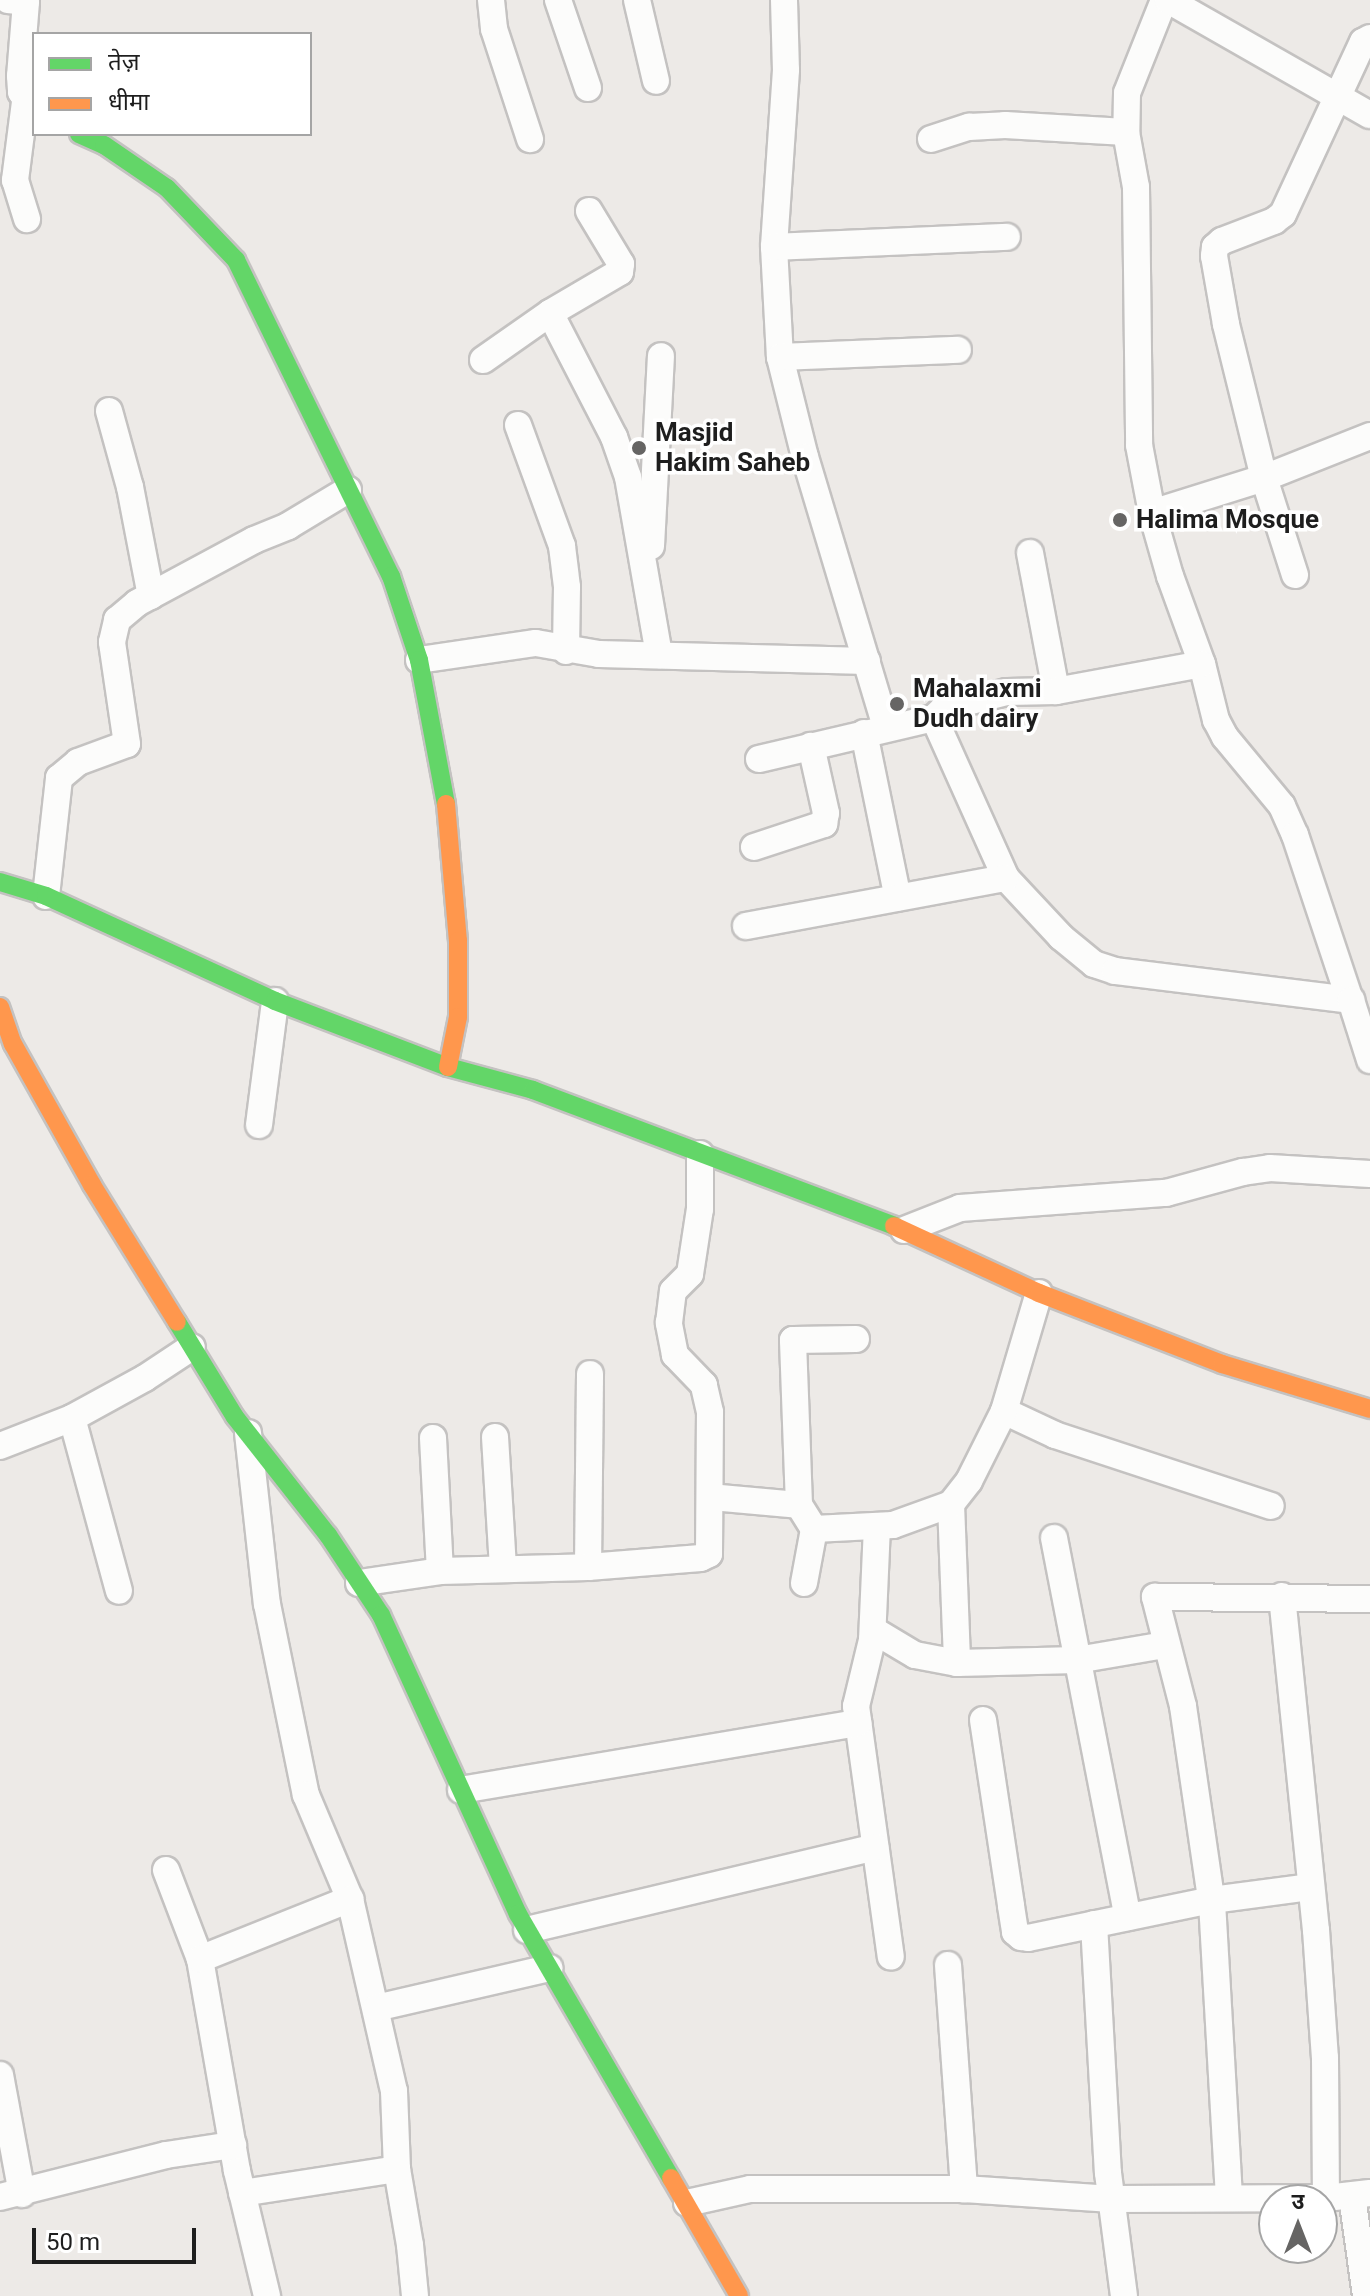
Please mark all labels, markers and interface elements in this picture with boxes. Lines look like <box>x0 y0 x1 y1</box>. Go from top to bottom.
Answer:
legend <box>32 32 312 136</box>
text: तेज़ <box>108 48 140 76</box>
text: धीमा <box>108 88 150 116</box>
place label: Masjid Hakim Saheb <box>655 417 810 478</box>
marker: Masjid Hakim Saheb <box>630 439 648 457</box>
place label: Halima Mosque <box>1136 504 1319 536</box>
marker: Halima Mosque <box>1111 511 1129 529</box>
place label: Mahalaxmi Dudh dairy <box>913 673 1042 734</box>
marker: Mahalaxmi Dudh dairy <box>888 695 906 713</box>
north arrow <box>1258 2184 1338 2264</box>
text: उ <box>1292 2189 1304 2214</box>
scale bar <box>36 2212 200 2262</box>
text: 50 m <box>46 2228 100 2256</box>

